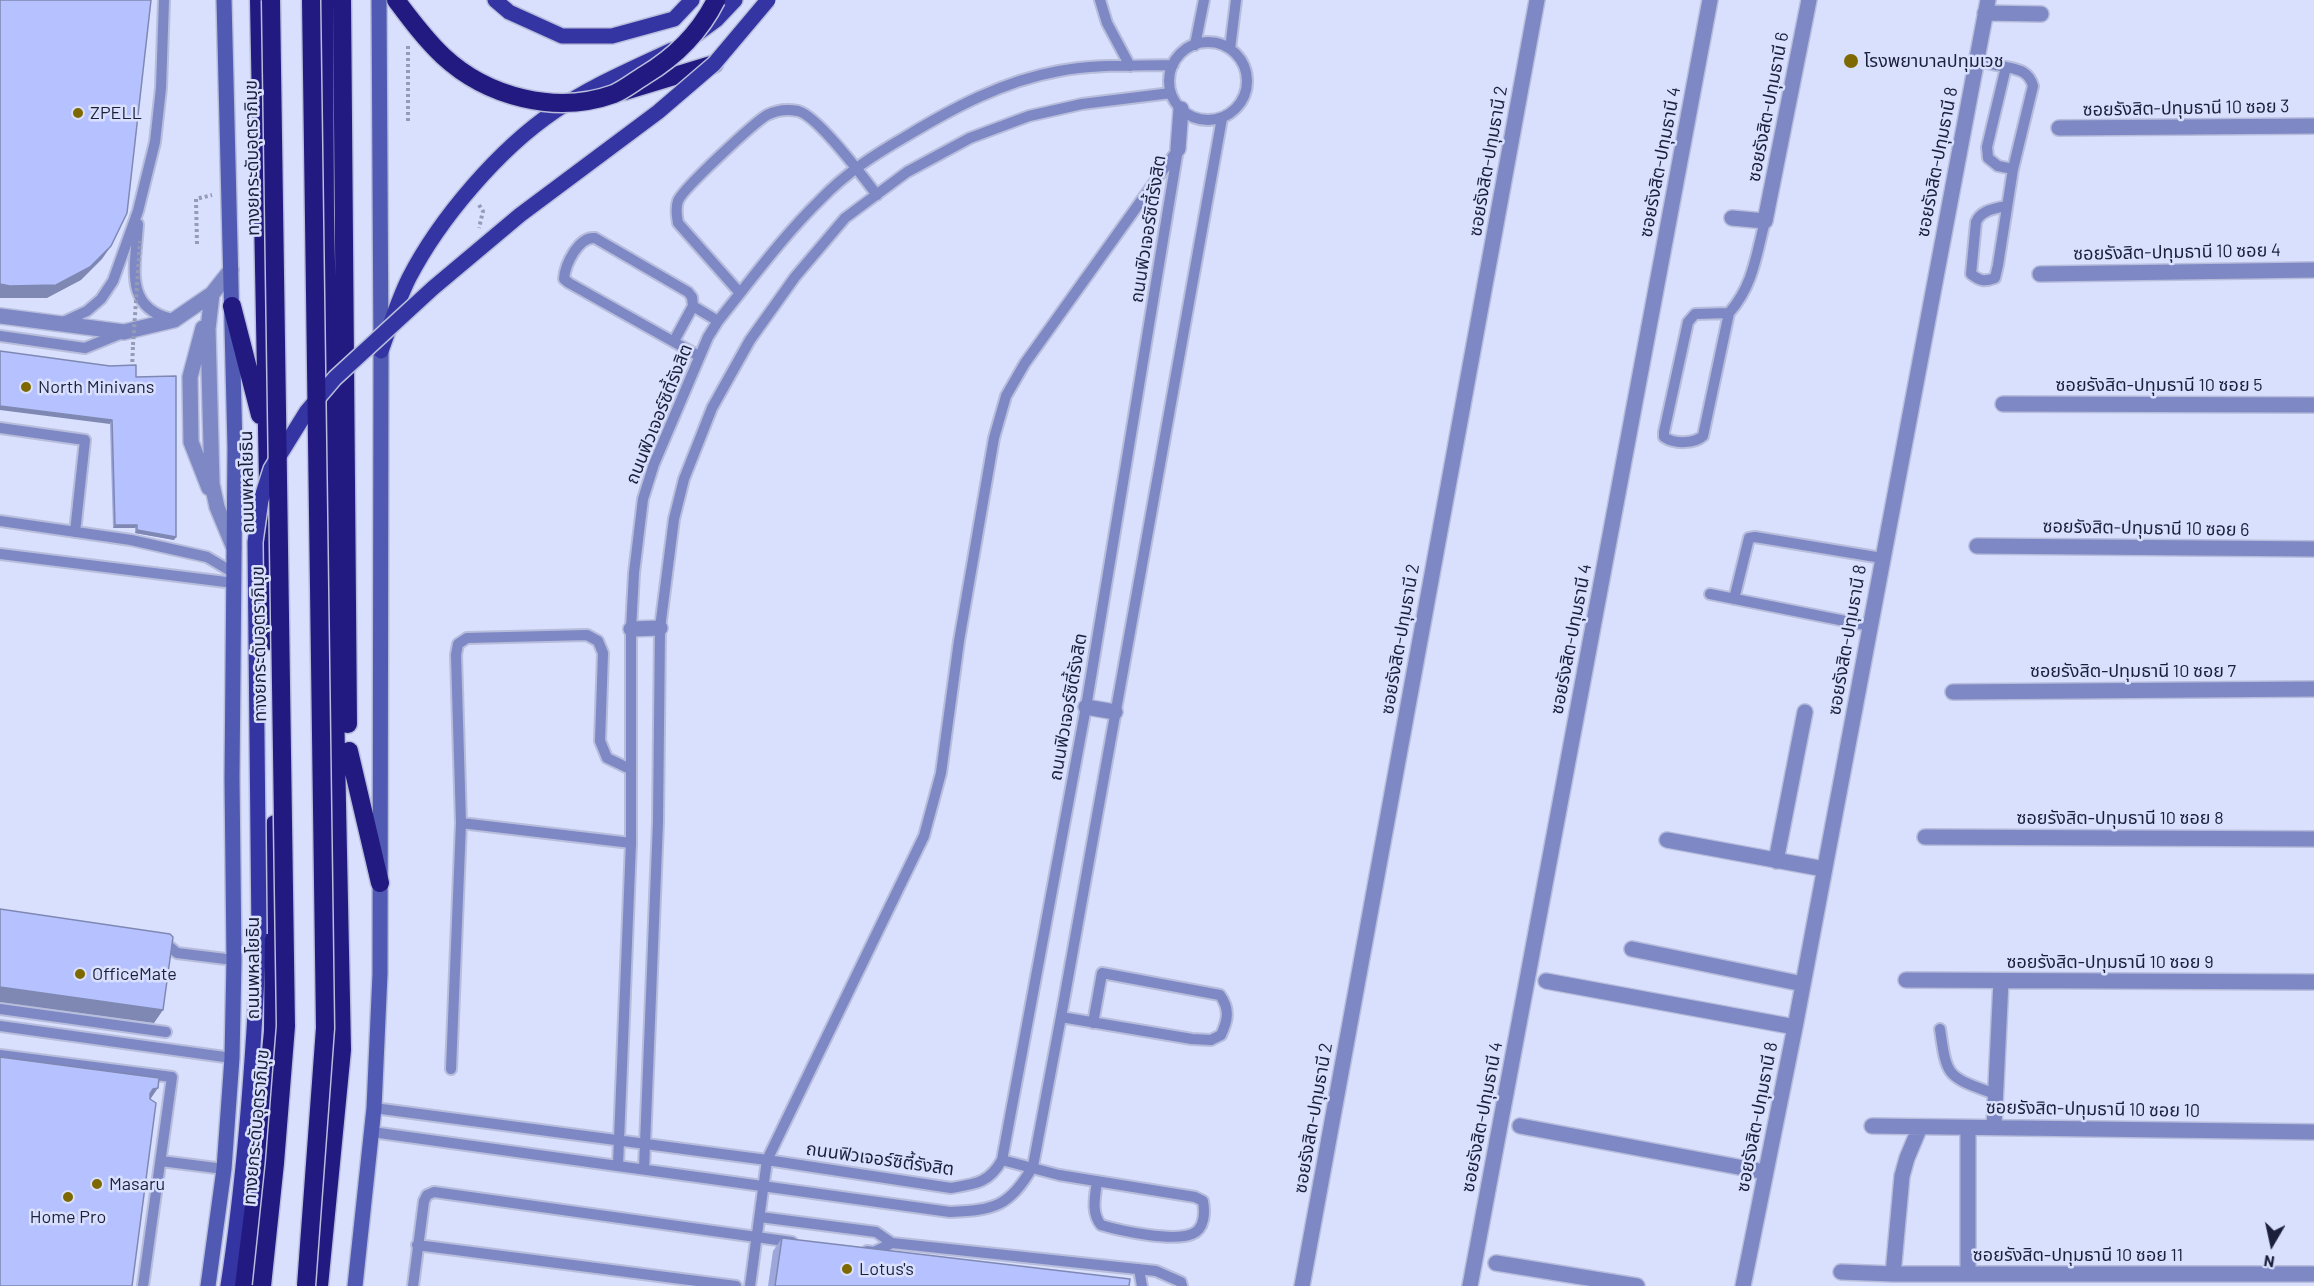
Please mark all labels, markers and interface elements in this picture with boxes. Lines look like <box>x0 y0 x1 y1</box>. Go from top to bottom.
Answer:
street label: ซอยรังสิต-ปทุมธานี 6 <box>1743 30 1793 184</box>
place label: โรงพยาบาลปทุมเวช <box>1864 50 2004 72</box>
marker: โรงพยาบาลปทุมเวช <box>1842 52 1860 70</box>
street label: ทางยกระดับอุตราภิมุข <box>240 80 264 236</box>
street label: ซอยรังสิต-ปทุมธานี 2 <box>1464 84 1512 238</box>
street label: ซอยรังสิต-ปทุมธานี 4 <box>1635 85 1685 239</box>
street label: ซอยรังสิต-ปทุมธานี 8 <box>1912 85 1962 239</box>
street label: ซอยรังสิต-ปทุมธานี 10 ซอย 3 <box>2082 95 2290 121</box>
place label: ZPELL <box>90 102 142 124</box>
marker: ZPELL <box>71 106 85 120</box>
street label: ถนนฟิวเจอร์ซิตี้รังสิต <box>1126 154 1170 304</box>
street label: ซอยรังสิต-ปทุมธานี 10 ซอย 4 <box>2073 239 2281 265</box>
street label: ถนนฟิวเจอร์ซิตี้รังสิต <box>621 341 697 487</box>
street label: ซอยรังสิต-ปทุมธานี 10 ซอย 5 <box>2056 374 2262 396</box>
place label: North Minivans <box>38 376 154 398</box>
marker: North Minivans <box>19 380 33 394</box>
street label: ถนนพหลโยธิน <box>235 430 259 534</box>
street label: ซอยรังสิต-ปทุมธานี 10 ซอย 6 <box>2042 515 2250 541</box>
street label: ซอยรังสิต-ปทุมธานี 2 <box>1376 562 1424 716</box>
street label: ซอยรังสิต-ปทุมธานี 4 <box>1546 562 1596 716</box>
street label: ซอยรังสิต-ปทุมธานี 8 <box>1823 563 1871 717</box>
street label: ทางยกระดับอุตราภิมุข <box>247 566 271 722</box>
street label: ถนนฟิวเจอร์ซิตี้รังสิต <box>1044 632 1092 782</box>
street label: ซอยรังสิต-ปทุมธานี 10 ซอย 7 <box>2030 660 2236 682</box>
street label: ซอยรังสิต-ปทุมธานี 10 ซอย 8 <box>2016 807 2224 829</box>
street label: ถนนพหลโยธิน <box>242 917 264 1019</box>
street label: ซอยรังสิต-ปทุมธานี 10 ซอย 9 <box>2006 951 2214 973</box>
place label: OfficeMate <box>92 963 177 985</box>
marker: OfficeMate <box>73 967 87 981</box>
street label: ซอยรังสิต-ปทุมธานี 4 <box>1457 1040 1507 1194</box>
street label: ซอยรังสิต-ปทุมธานี 8 <box>1732 1040 1782 1194</box>
street label: ซอยรังสิต-ปทุมธานี 2 <box>1289 1041 1337 1195</box>
street label: ทางยกระดับอุตราภิมุข <box>238 1048 274 1206</box>
street label: ซอยรังสิต-ปทุมธานี 10 ซอย 10 <box>1986 1096 2200 1122</box>
street label: ถนนฟิวเจอร์ซิตี้รังสิต <box>805 1138 955 1180</box>
place label: Masaru <box>109 1173 165 1195</box>
marker: Masaru <box>90 1177 104 1191</box>
marker: Home Pro <box>61 1190 75 1204</box>
place label: Home Pro <box>30 1206 106 1228</box>
north arrow <box>2242 1214 2302 1274</box>
street label: ซอยรังสิต-ปทุมธานี 10 ซอย 11 <box>1973 1244 2183 1266</box>
text: N <box>2262 1252 2276 1272</box>
place label: Lotus's <box>859 1258 914 1280</box>
marker: Lotus's <box>840 1262 854 1276</box>

